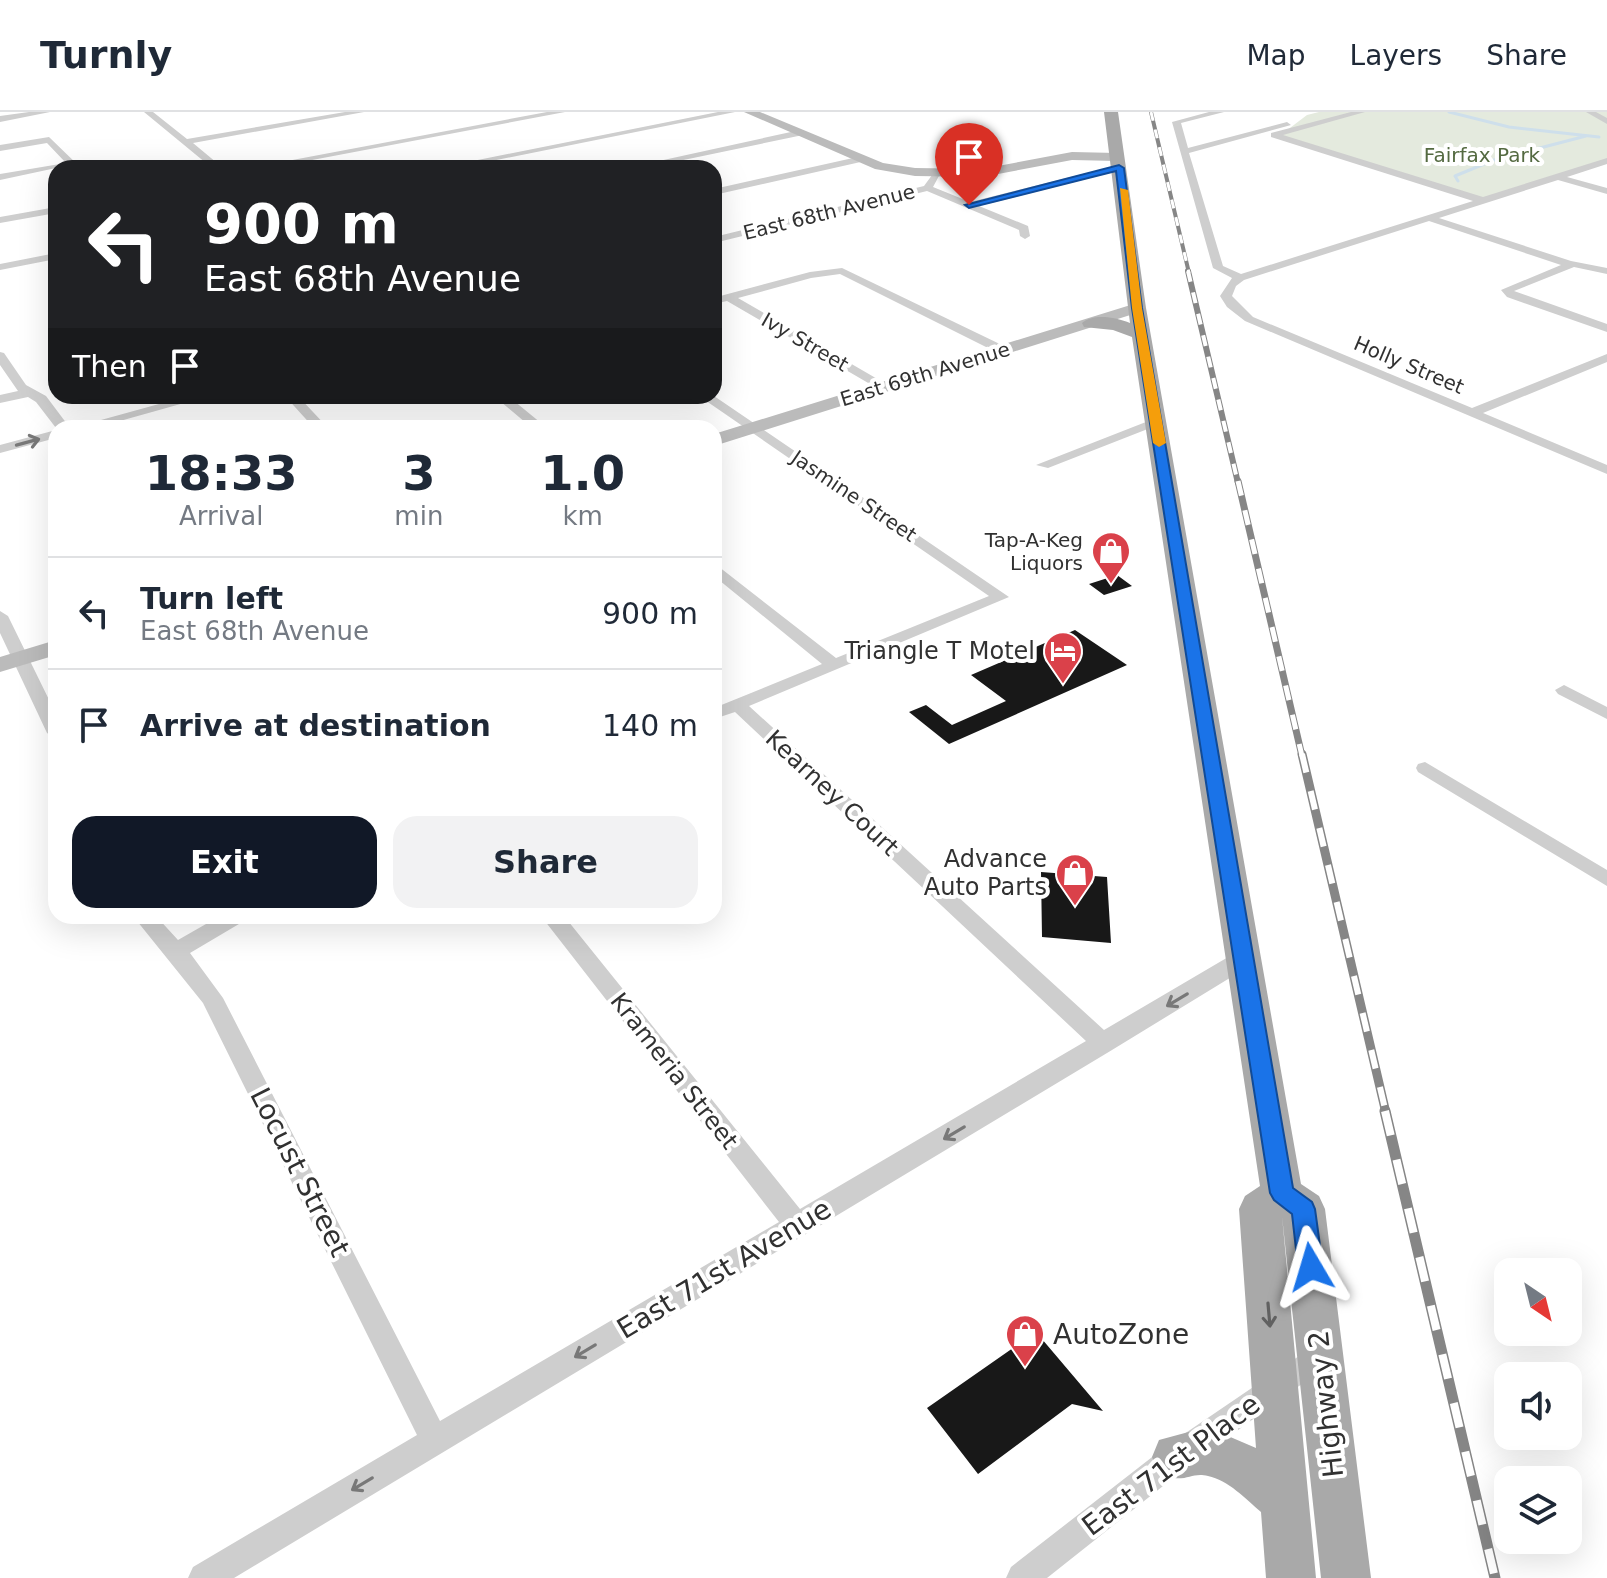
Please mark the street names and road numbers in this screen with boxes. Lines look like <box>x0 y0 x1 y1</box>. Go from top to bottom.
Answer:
street label: East 68th Avenue <box>741 179 917 245</box>
street label: Ivy Street <box>757 307 853 377</box>
street label: Holly Street <box>1350 331 1468 399</box>
street label: East 69th Avenue <box>837 337 1013 411</box>
street label: Jasmine Street <box>785 444 921 547</box>
street label: Kearney Court <box>760 724 904 862</box>
street label: Krameria Street <box>604 987 744 1155</box>
street label: Locust Street <box>243 1082 357 1262</box>
street label: East 71st Avenue <box>611 1192 837 1346</box>
street label: Highway 2 <box>1302 1329 1350 1479</box>
street label: East 71st Place <box>1076 1387 1266 1543</box>

